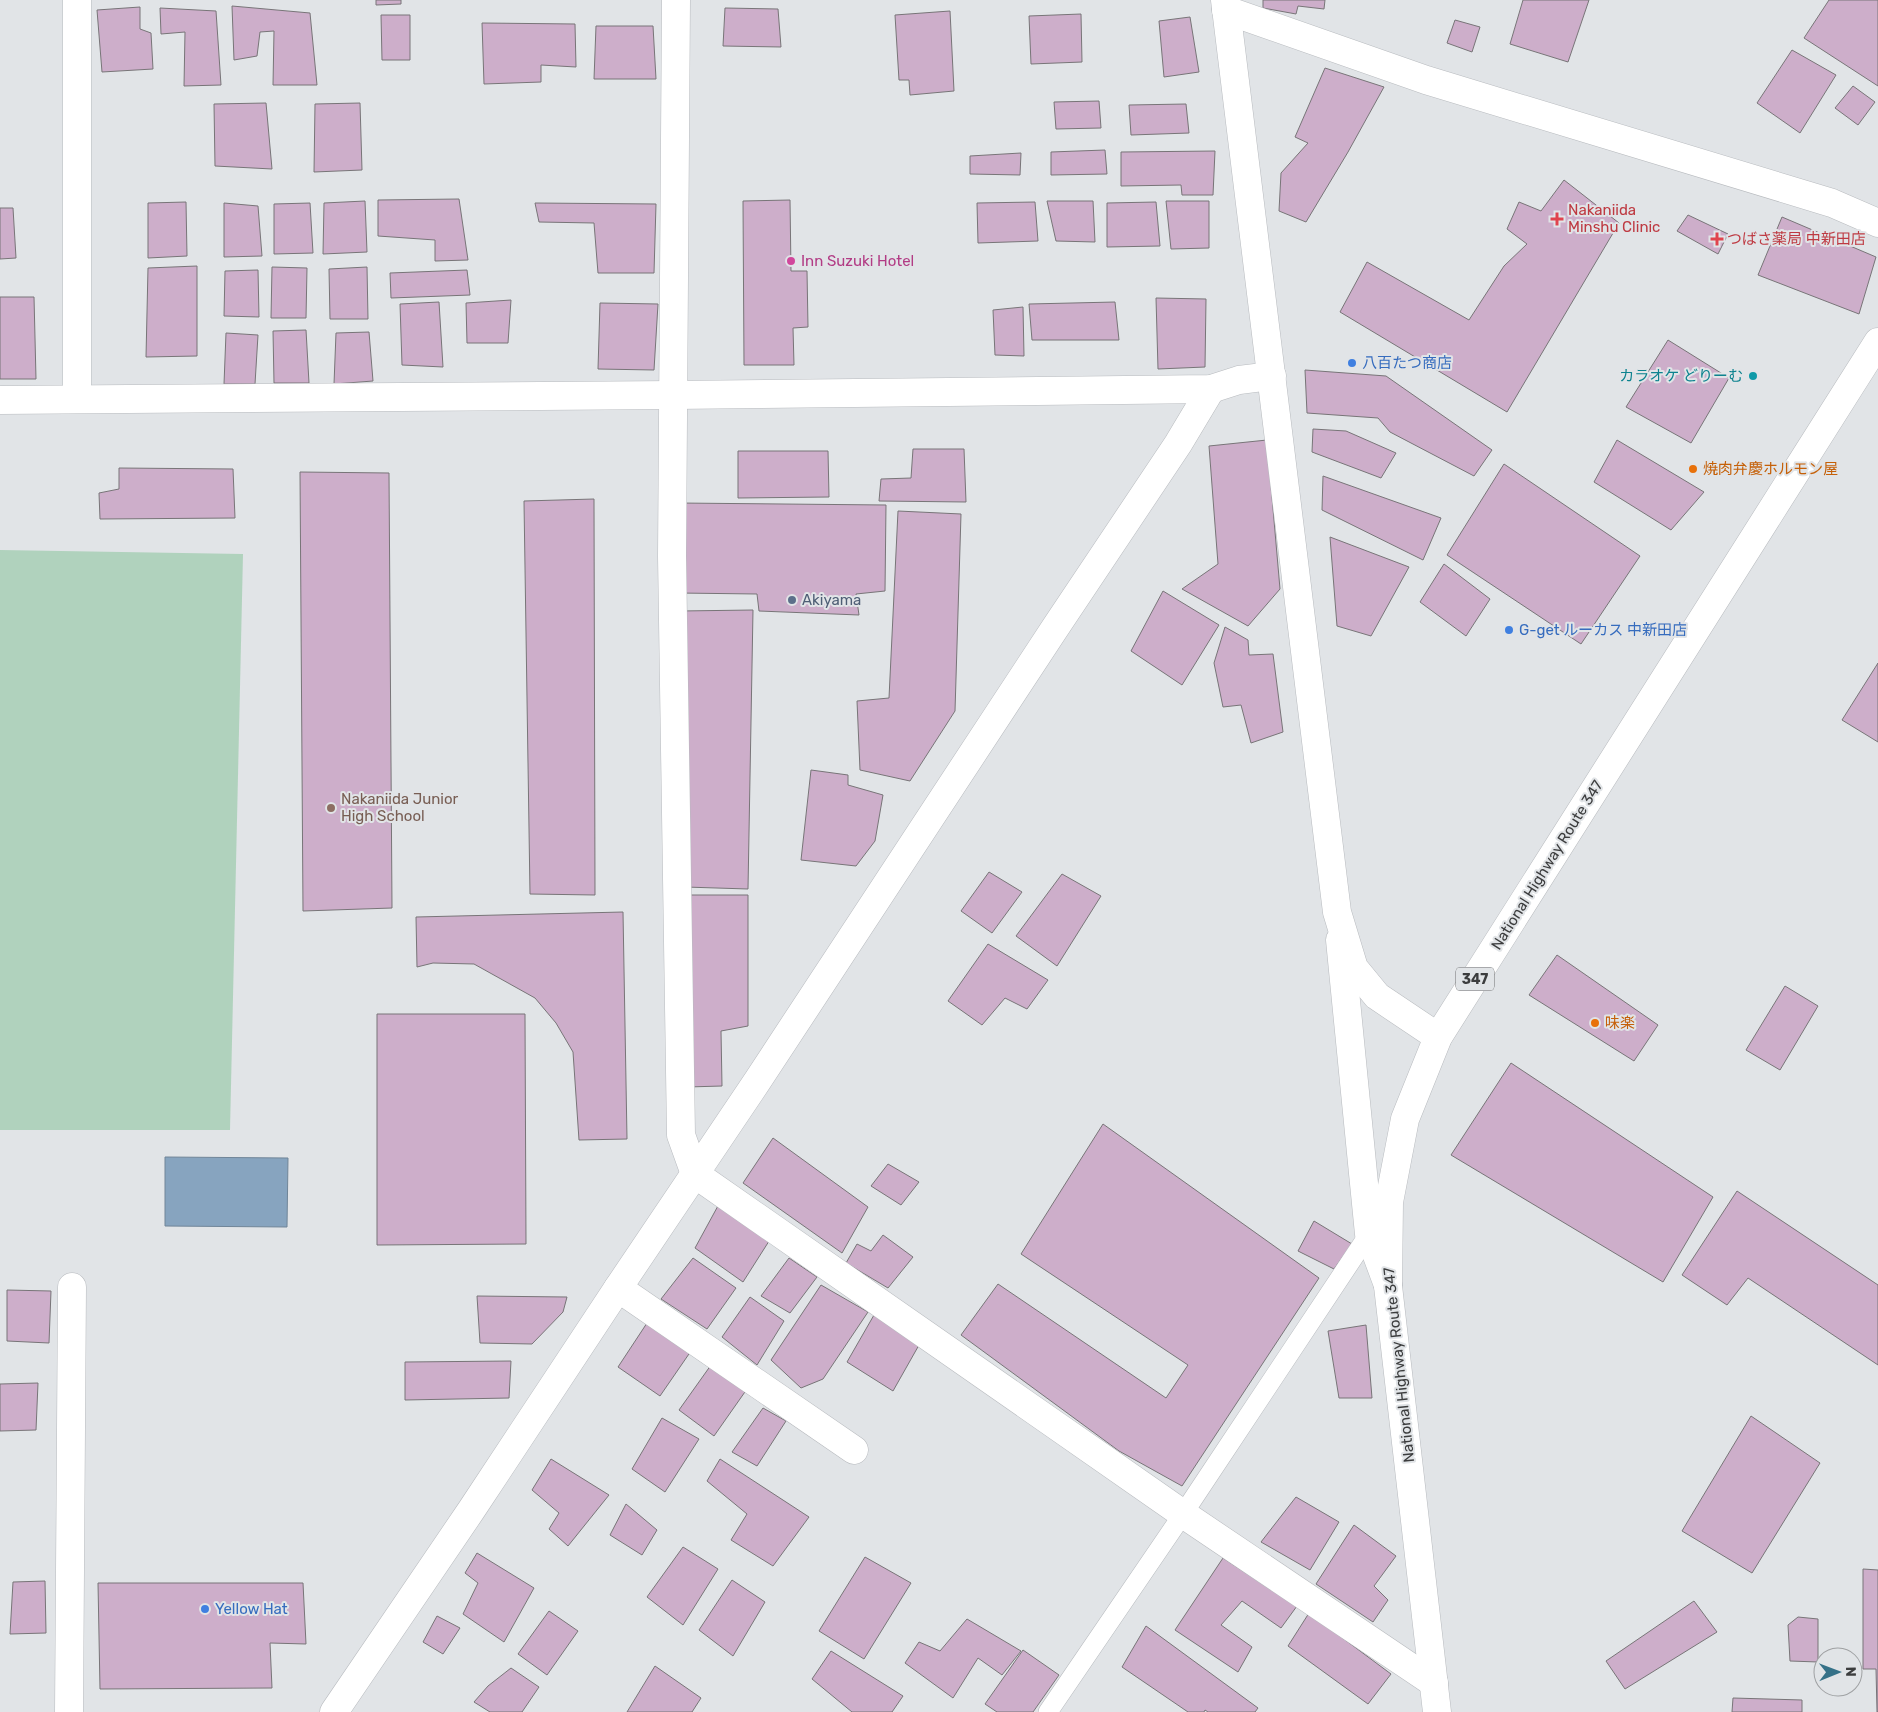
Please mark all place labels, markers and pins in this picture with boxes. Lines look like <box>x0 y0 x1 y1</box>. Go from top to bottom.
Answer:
place label: Nakaniida Minshu Clinic <box>1568 201 1660 236</box>
marker: Nakaniida Minshu Clinic <box>1550 212 1564 226</box>
place label: つばさ薬局 中新田店 <box>1727 230 1866 248</box>
marker: つばさ薬局 中新田店 <box>1711 233 1723 245</box>
place label: Inn Suzuki Hotel <box>801 252 914 270</box>
marker: Inn Suzuki Hotel <box>785 255 797 267</box>
place label: 八百たつ商店 <box>1362 354 1452 372</box>
marker: 八百たつ商店 <box>1346 357 1358 369</box>
place label: カラオケ どりーむ <box>1619 367 1743 385</box>
marker: カラオケ どりーむ <box>1747 370 1759 382</box>
place label: 焼肉弁慶ホルモン屋 <box>1703 460 1838 478</box>
marker: 焼肉弁慶ホルモン屋 <box>1687 463 1699 475</box>
place label: Akiyama <box>802 591 861 609</box>
marker: Akiyama <box>786 594 798 606</box>
place label: G-get ルーカス 中新田店 <box>1519 621 1687 639</box>
marker: G-get ルーカス 中新田店 <box>1503 624 1515 636</box>
place label: Nakaniida Junior High School <box>341 790 459 825</box>
marker: Nakaniida Junior High School <box>325 802 337 814</box>
place label: 味楽 <box>1605 1014 1635 1032</box>
marker: 味楽 <box>1589 1017 1601 1029</box>
place label: Yellow Hat <box>215 1600 288 1618</box>
marker: Yellow Hat <box>199 1603 211 1615</box>

